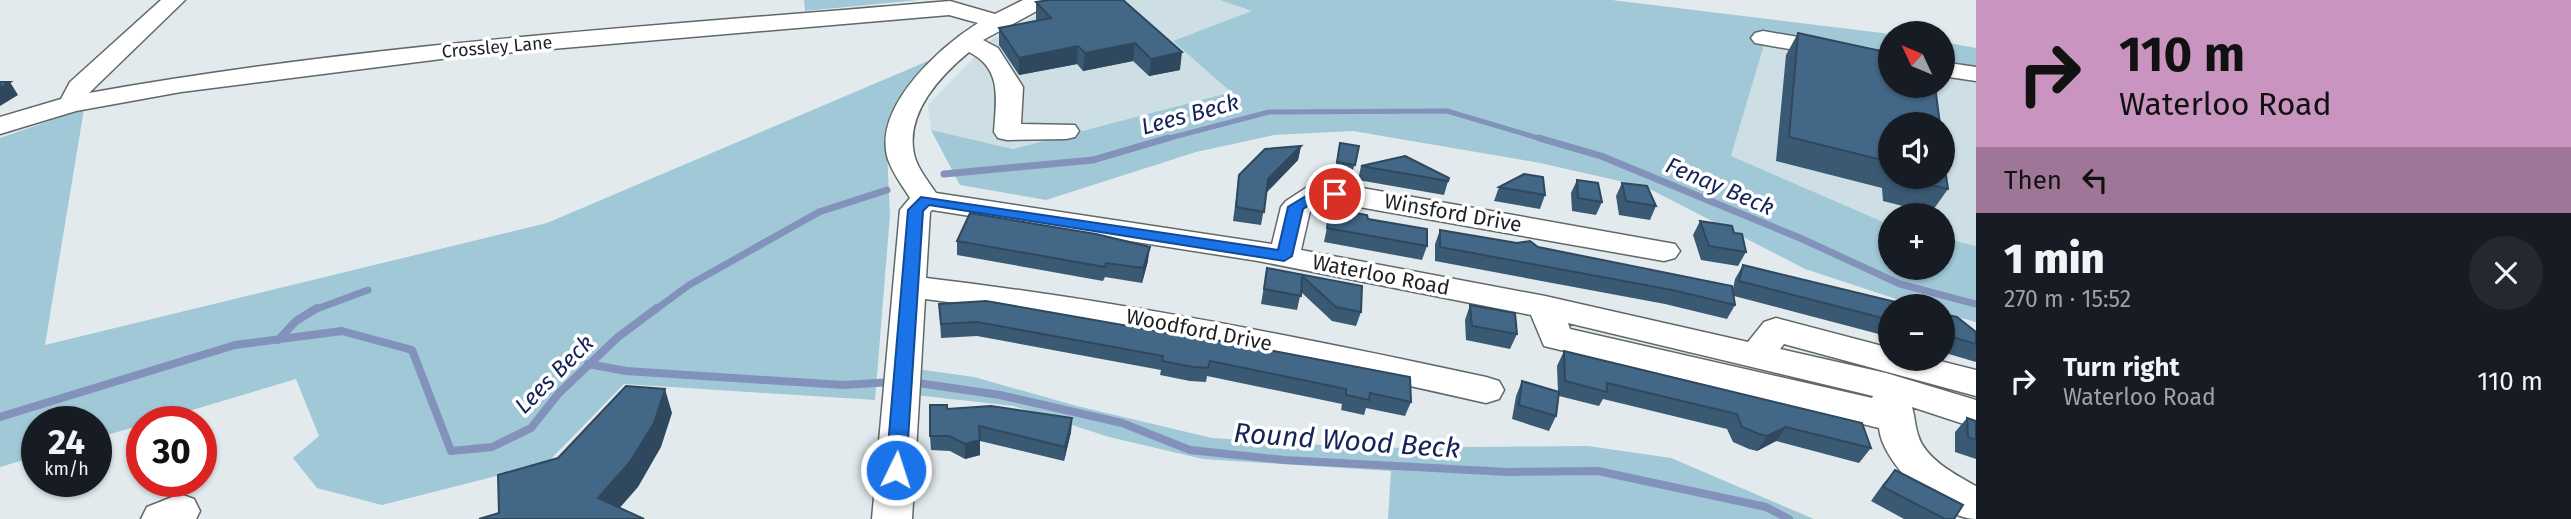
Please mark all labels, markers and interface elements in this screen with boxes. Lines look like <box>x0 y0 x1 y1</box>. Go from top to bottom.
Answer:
north arrow <box>1878 21 1955 98</box>
map controls <box>1878 21 1955 371</box>
text: 110 m <box>2119 25 2245 84</box>
icon: right <box>2004 28 2095 119</box>
street label: Crossley Lane <box>441 31 553 63</box>
text: Waterloo Road <box>2119 85 2332 123</box>
water label: Lees Beck <box>1138 88 1242 140</box>
button: sound <box>1878 112 1955 189</box>
water label: Fenay Beck <box>1662 151 1778 221</box>
icon: left <box>2076 161 2114 199</box>
pin <box>1305 164 1365 224</box>
text: Then <box>2004 165 2062 196</box>
icon: arrive <box>1316 175 1354 213</box>
street label: Winsford Drive <box>1382 188 1524 238</box>
button: + <box>1878 203 1955 280</box>
text: 1 min <box>2004 234 2105 284</box>
button: close <box>2469 236 2543 310</box>
street label: Waterloo Road <box>1310 249 1452 301</box>
text: 270 m · 15:52 <box>2004 285 2131 313</box>
button: − <box>1878 294 1955 371</box>
street label: Woodford Drive <box>1124 303 1274 357</box>
water label: Lees Beck <box>509 329 599 419</box>
text: Turn right <box>2063 352 2180 383</box>
icon: right <box>2004 362 2042 400</box>
text: 110 m <box>2477 366 2543 397</box>
text: Waterloo Road <box>2063 383 2216 411</box>
speed limit sign: 30 <box>126 406 217 497</box>
water label: Round Wood Beck <box>1233 416 1461 465</box>
text: 24 <box>48 421 85 463</box>
position arrow <box>859 433 933 507</box>
text: km/h <box>44 458 89 480</box>

